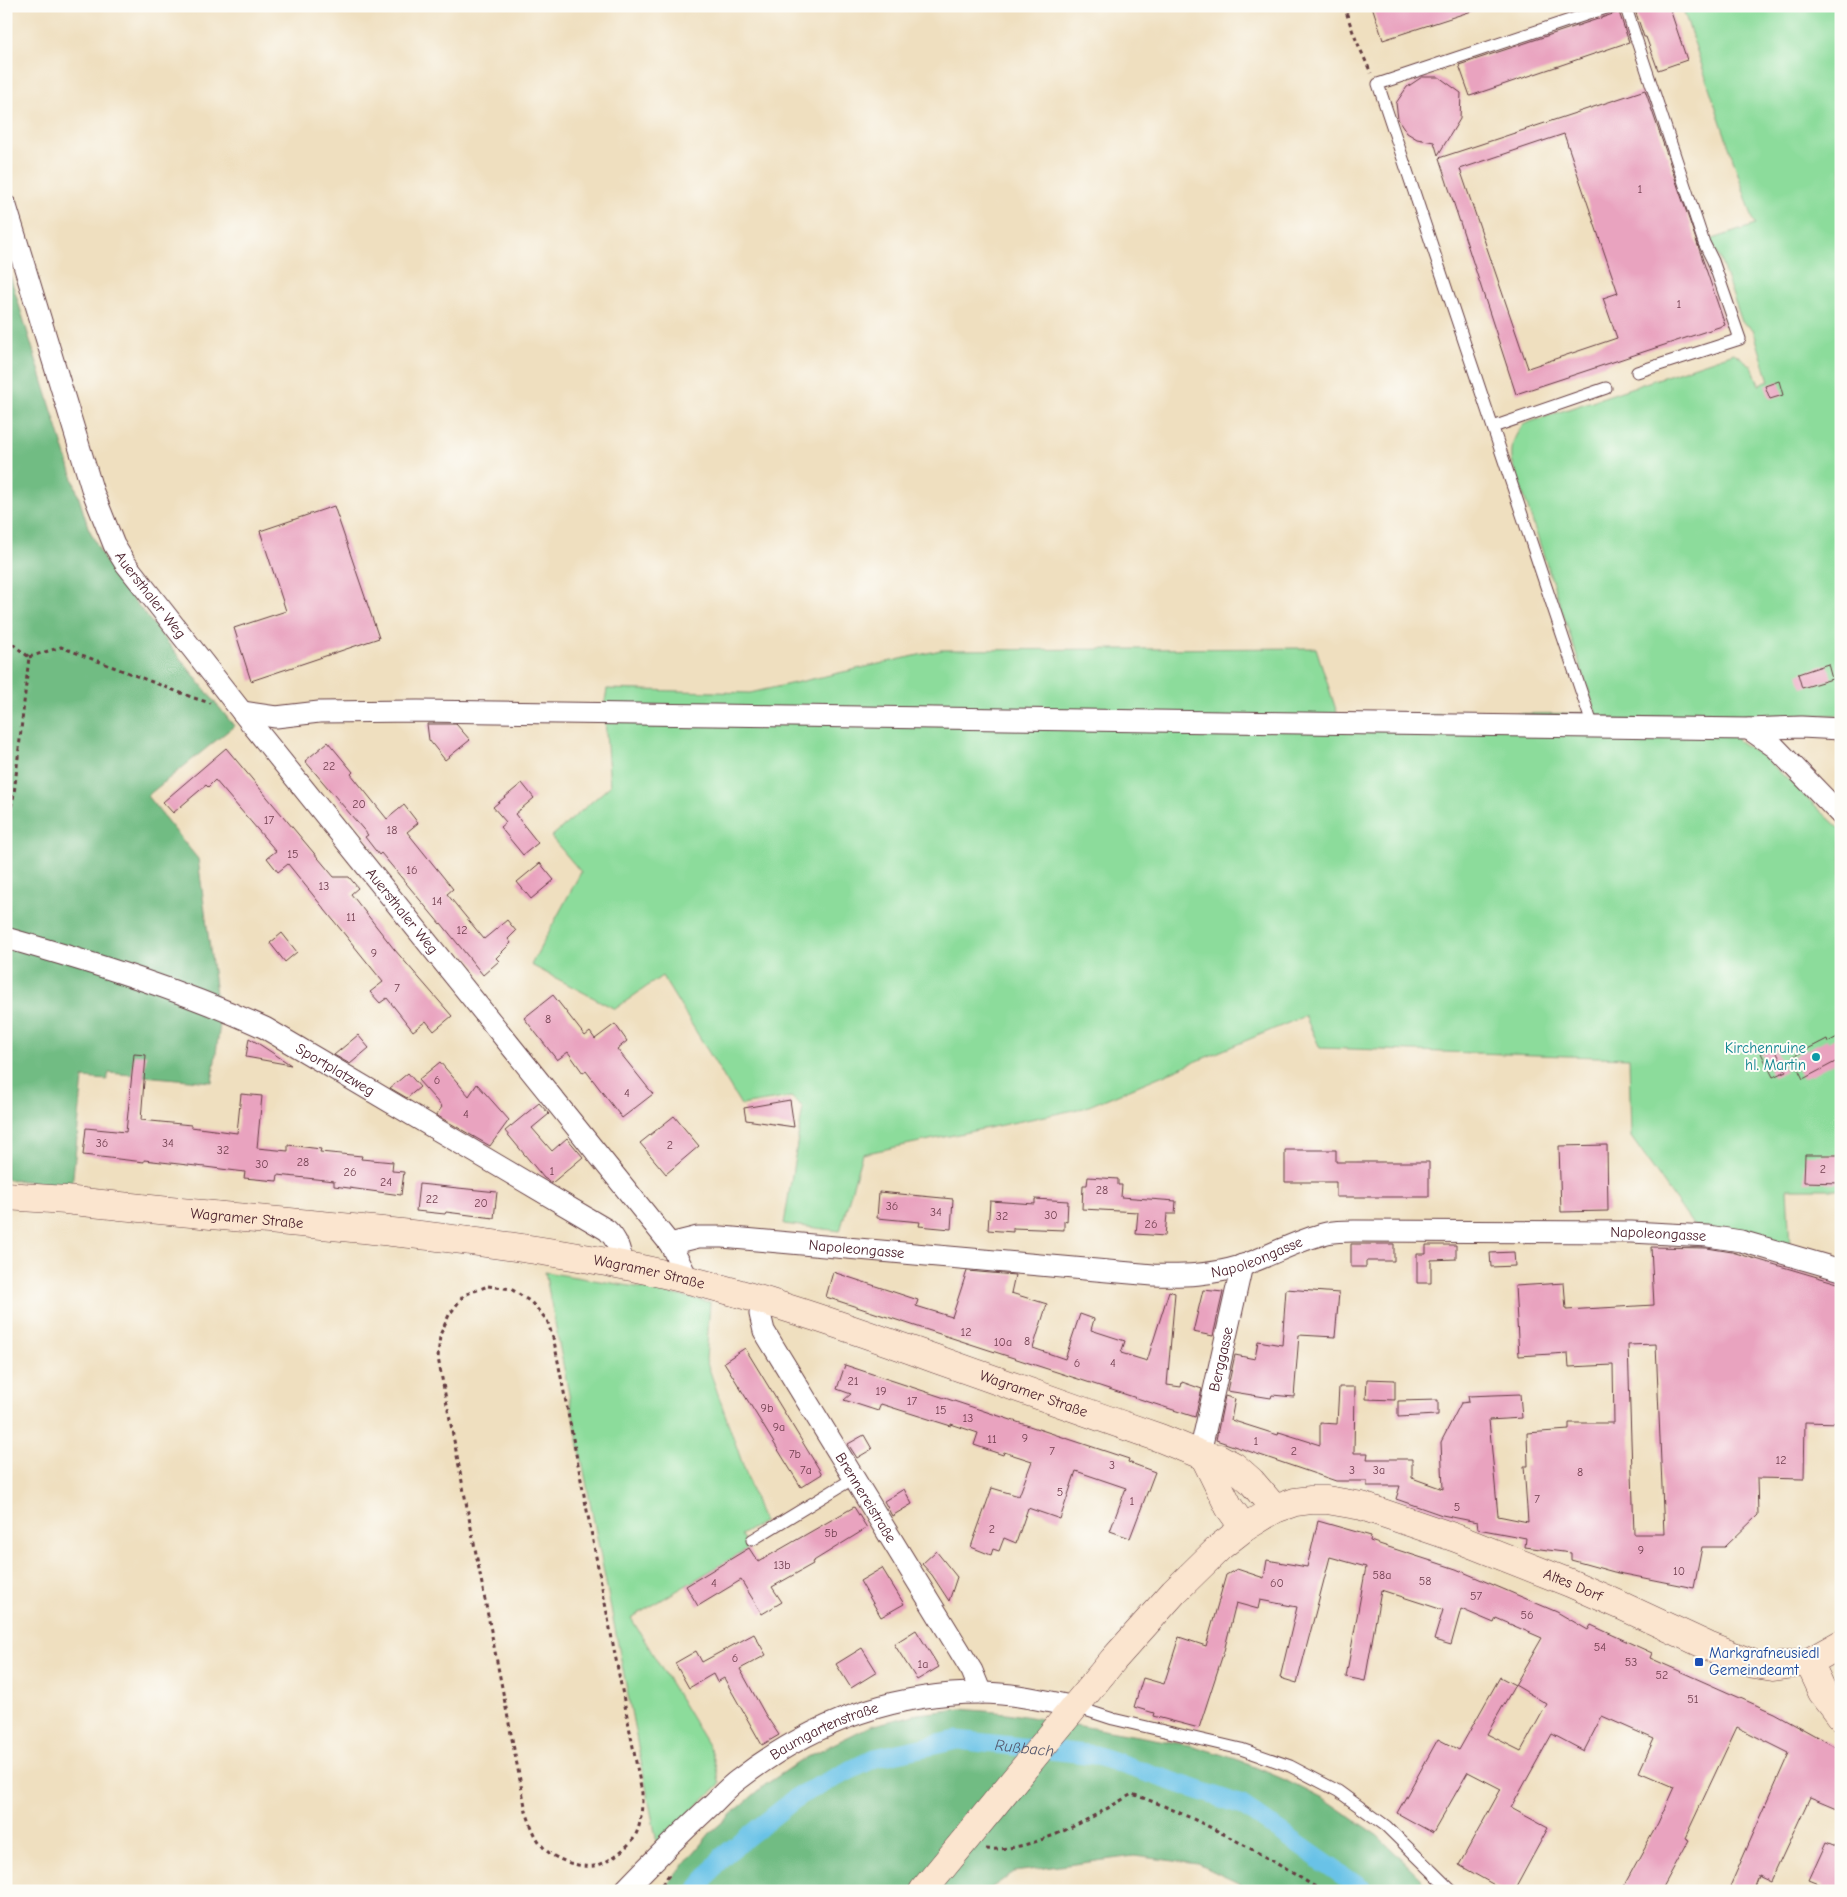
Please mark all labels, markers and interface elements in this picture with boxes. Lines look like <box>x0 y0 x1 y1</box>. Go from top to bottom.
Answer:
house number: 1 <box>1638 182 1643 196</box>
house number: 1 <box>1677 297 1682 311</box>
street label: Auersthaler Weg <box>111 548 190 642</box>
house number: 22 <box>323 759 335 773</box>
house number: 20 <box>352 797 366 811</box>
house number: 17 <box>264 813 275 827</box>
house number: 18 <box>387 823 397 837</box>
house number: 15 <box>287 847 299 861</box>
house number: 16 <box>406 863 418 877</box>
street label: Auersthaler Weg <box>362 864 442 958</box>
house number: 13 <box>319 879 329 893</box>
house number: 14 <box>432 894 442 908</box>
house number: 11 <box>346 910 356 924</box>
house number: 12 <box>456 923 468 937</box>
house number: 9 <box>371 946 377 960</box>
house number: 7 <box>394 981 400 995</box>
house number: 8 <box>545 1012 551 1026</box>
street label: Sportplatzweg <box>293 1039 378 1100</box>
place label: Kirchenruine hl. Martin <box>1725 1039 1806 1074</box>
marker: Kirchenruine hl. Martin <box>1810 1051 1822 1063</box>
house number: 6 <box>434 1073 440 1087</box>
house number: 4 <box>624 1086 630 1100</box>
house number: 4 <box>463 1107 469 1121</box>
house number: 36 <box>96 1136 108 1150</box>
house number: 34 <box>162 1136 174 1150</box>
house number: 2 <box>667 1138 673 1152</box>
house number: 32 <box>217 1143 229 1157</box>
house number: 28 <box>297 1155 309 1169</box>
house number: 30 <box>255 1157 269 1171</box>
house number: 2 <box>1820 1162 1826 1176</box>
house number: 1 <box>550 1164 555 1178</box>
house number: 26 <box>344 1165 356 1179</box>
house number: 24 <box>380 1175 392 1189</box>
house number: 28 <box>1096 1183 1108 1197</box>
house number: 22 <box>426 1192 438 1206</box>
house number: 20 <box>474 1196 488 1210</box>
house number: 36 <box>886 1199 898 1213</box>
street label: Wagramer Straße <box>190 1204 305 1232</box>
house number: 34 <box>930 1205 942 1219</box>
house number: 30 <box>1044 1208 1058 1222</box>
house number: 32 <box>996 1209 1008 1223</box>
house number: 26 <box>1145 1217 1157 1231</box>
street label: Napoleongasse <box>1610 1223 1707 1245</box>
street label: Napoleongasse <box>1210 1232 1306 1282</box>
street label: Napoleongasse <box>808 1236 906 1262</box>
street label: Wagramer Straße <box>592 1251 707 1293</box>
house number: 12 <box>960 1325 972 1339</box>
street label: Berggasse <box>1205 1325 1237 1393</box>
house number: 8 <box>1024 1334 1030 1348</box>
house number: 10a <box>994 1335 1012 1349</box>
house number: 6 <box>1074 1356 1080 1370</box>
house number: 4 <box>1110 1356 1116 1370</box>
street label: Wagramer Straße <box>977 1366 1091 1421</box>
house number: 21 <box>847 1374 859 1388</box>
house number: 19 <box>875 1384 887 1398</box>
house number: 17 <box>907 1394 918 1408</box>
house number: 9b <box>761 1401 773 1415</box>
house number: 15 <box>935 1403 947 1417</box>
house number: 13 <box>963 1411 973 1425</box>
house number: 9a <box>773 1420 785 1434</box>
house number: 9 <box>1022 1431 1028 1445</box>
house number: 11 <box>987 1432 997 1446</box>
house number: 1 <box>1254 1434 1259 1448</box>
house number: 7 <box>1049 1444 1055 1458</box>
house number: 2 <box>1291 1444 1297 1458</box>
house number: 7b <box>789 1447 801 1461</box>
street label: Brennereistraße <box>832 1449 901 1547</box>
house number: 12 <box>1775 1453 1787 1467</box>
house number: 3 <box>1109 1458 1115 1472</box>
house number: 7a <box>800 1463 812 1477</box>
house number: 3 <box>1349 1463 1355 1477</box>
house number: 3a <box>1373 1463 1385 1477</box>
house number: 8 <box>1577 1465 1583 1479</box>
house number: 5 <box>1057 1485 1063 1499</box>
house number: 7 <box>1534 1492 1540 1506</box>
house number: 1 <box>1130 1494 1135 1508</box>
house number: 5 <box>1454 1500 1460 1514</box>
house number: 2 <box>989 1522 995 1536</box>
house number: 5b <box>825 1526 837 1540</box>
house number: 9 <box>1638 1543 1644 1557</box>
house number: 13b <box>773 1558 791 1572</box>
house number: 10 <box>1673 1564 1685 1578</box>
street label: Altes Dorf <box>1541 1565 1606 1606</box>
house number: 58a <box>1373 1568 1391 1582</box>
house number: 58 <box>1419 1574 1431 1588</box>
house number: 4 <box>711 1576 717 1590</box>
house number: 60 <box>1270 1576 1284 1590</box>
house number: 57 <box>1470 1589 1482 1603</box>
house number: 56 <box>1520 1608 1534 1622</box>
house number: 54 <box>1594 1640 1606 1654</box>
place label: Markgrafneusiedl Gemeindeamt <box>1709 1644 1820 1679</box>
house number: 6 <box>732 1651 738 1665</box>
house number: 53 <box>1625 1655 1637 1669</box>
marker: Markgrafneusiedl Gemeindeamt <box>1693 1656 1705 1668</box>
house number: 1a <box>918 1657 928 1671</box>
house number: 52 <box>1656 1668 1668 1682</box>
house number: 51 <box>1687 1692 1699 1706</box>
street label: Baumgartenstraße <box>767 1698 881 1764</box>
water label: Rußbach <box>994 1736 1055 1761</box>

